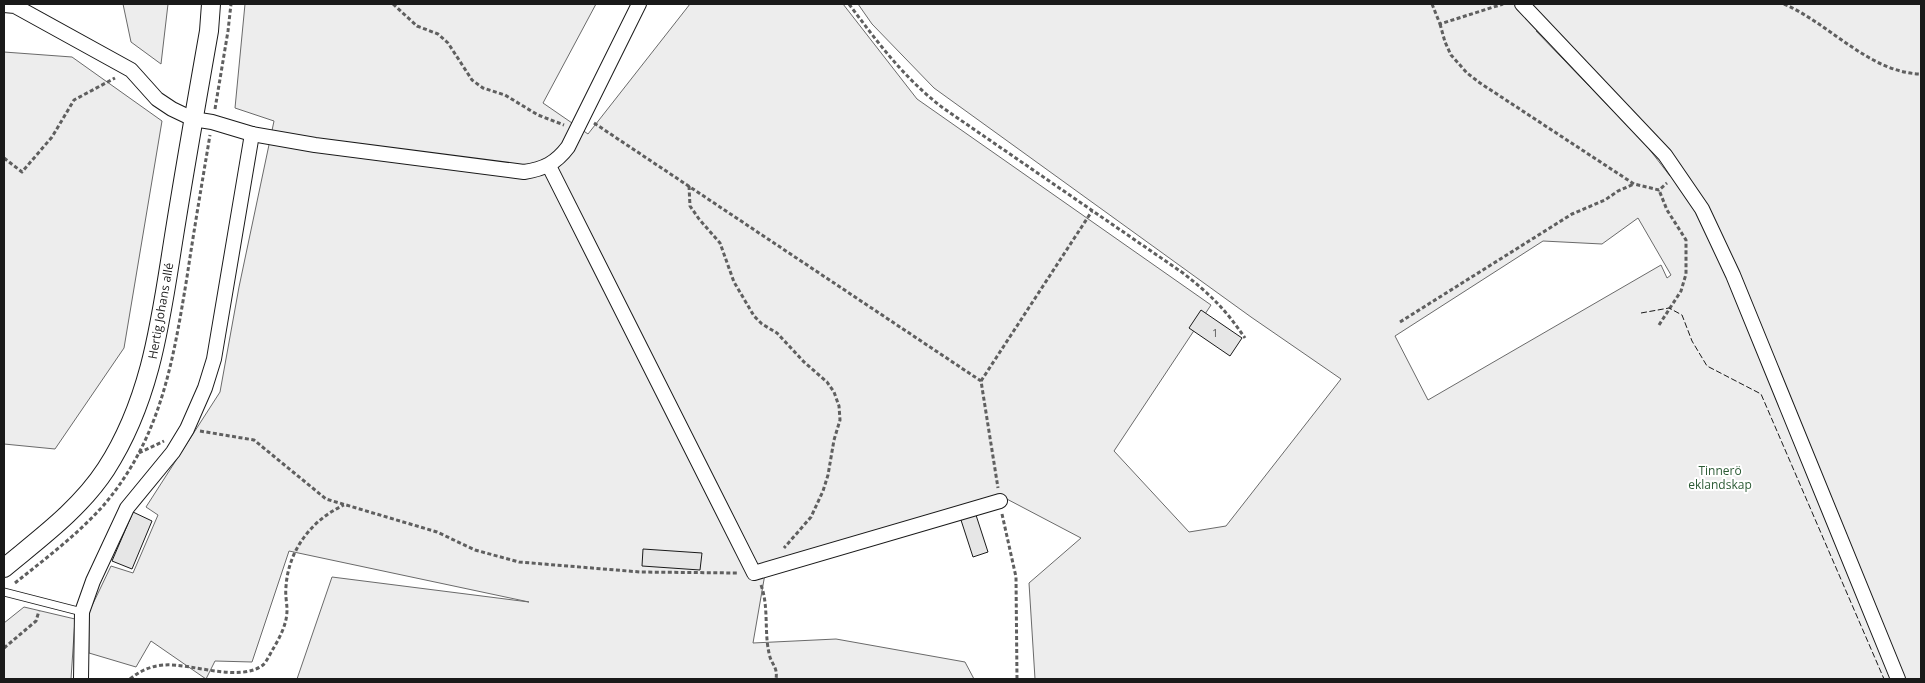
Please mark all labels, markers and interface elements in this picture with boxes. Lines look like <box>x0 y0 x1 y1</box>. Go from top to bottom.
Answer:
street label: Hertig Johans allé <box>144 261 177 360</box>
house number: 1 <box>1212 326 1218 340</box>
park label: Tinnerö eklandskap <box>1688 462 1752 493</box>

